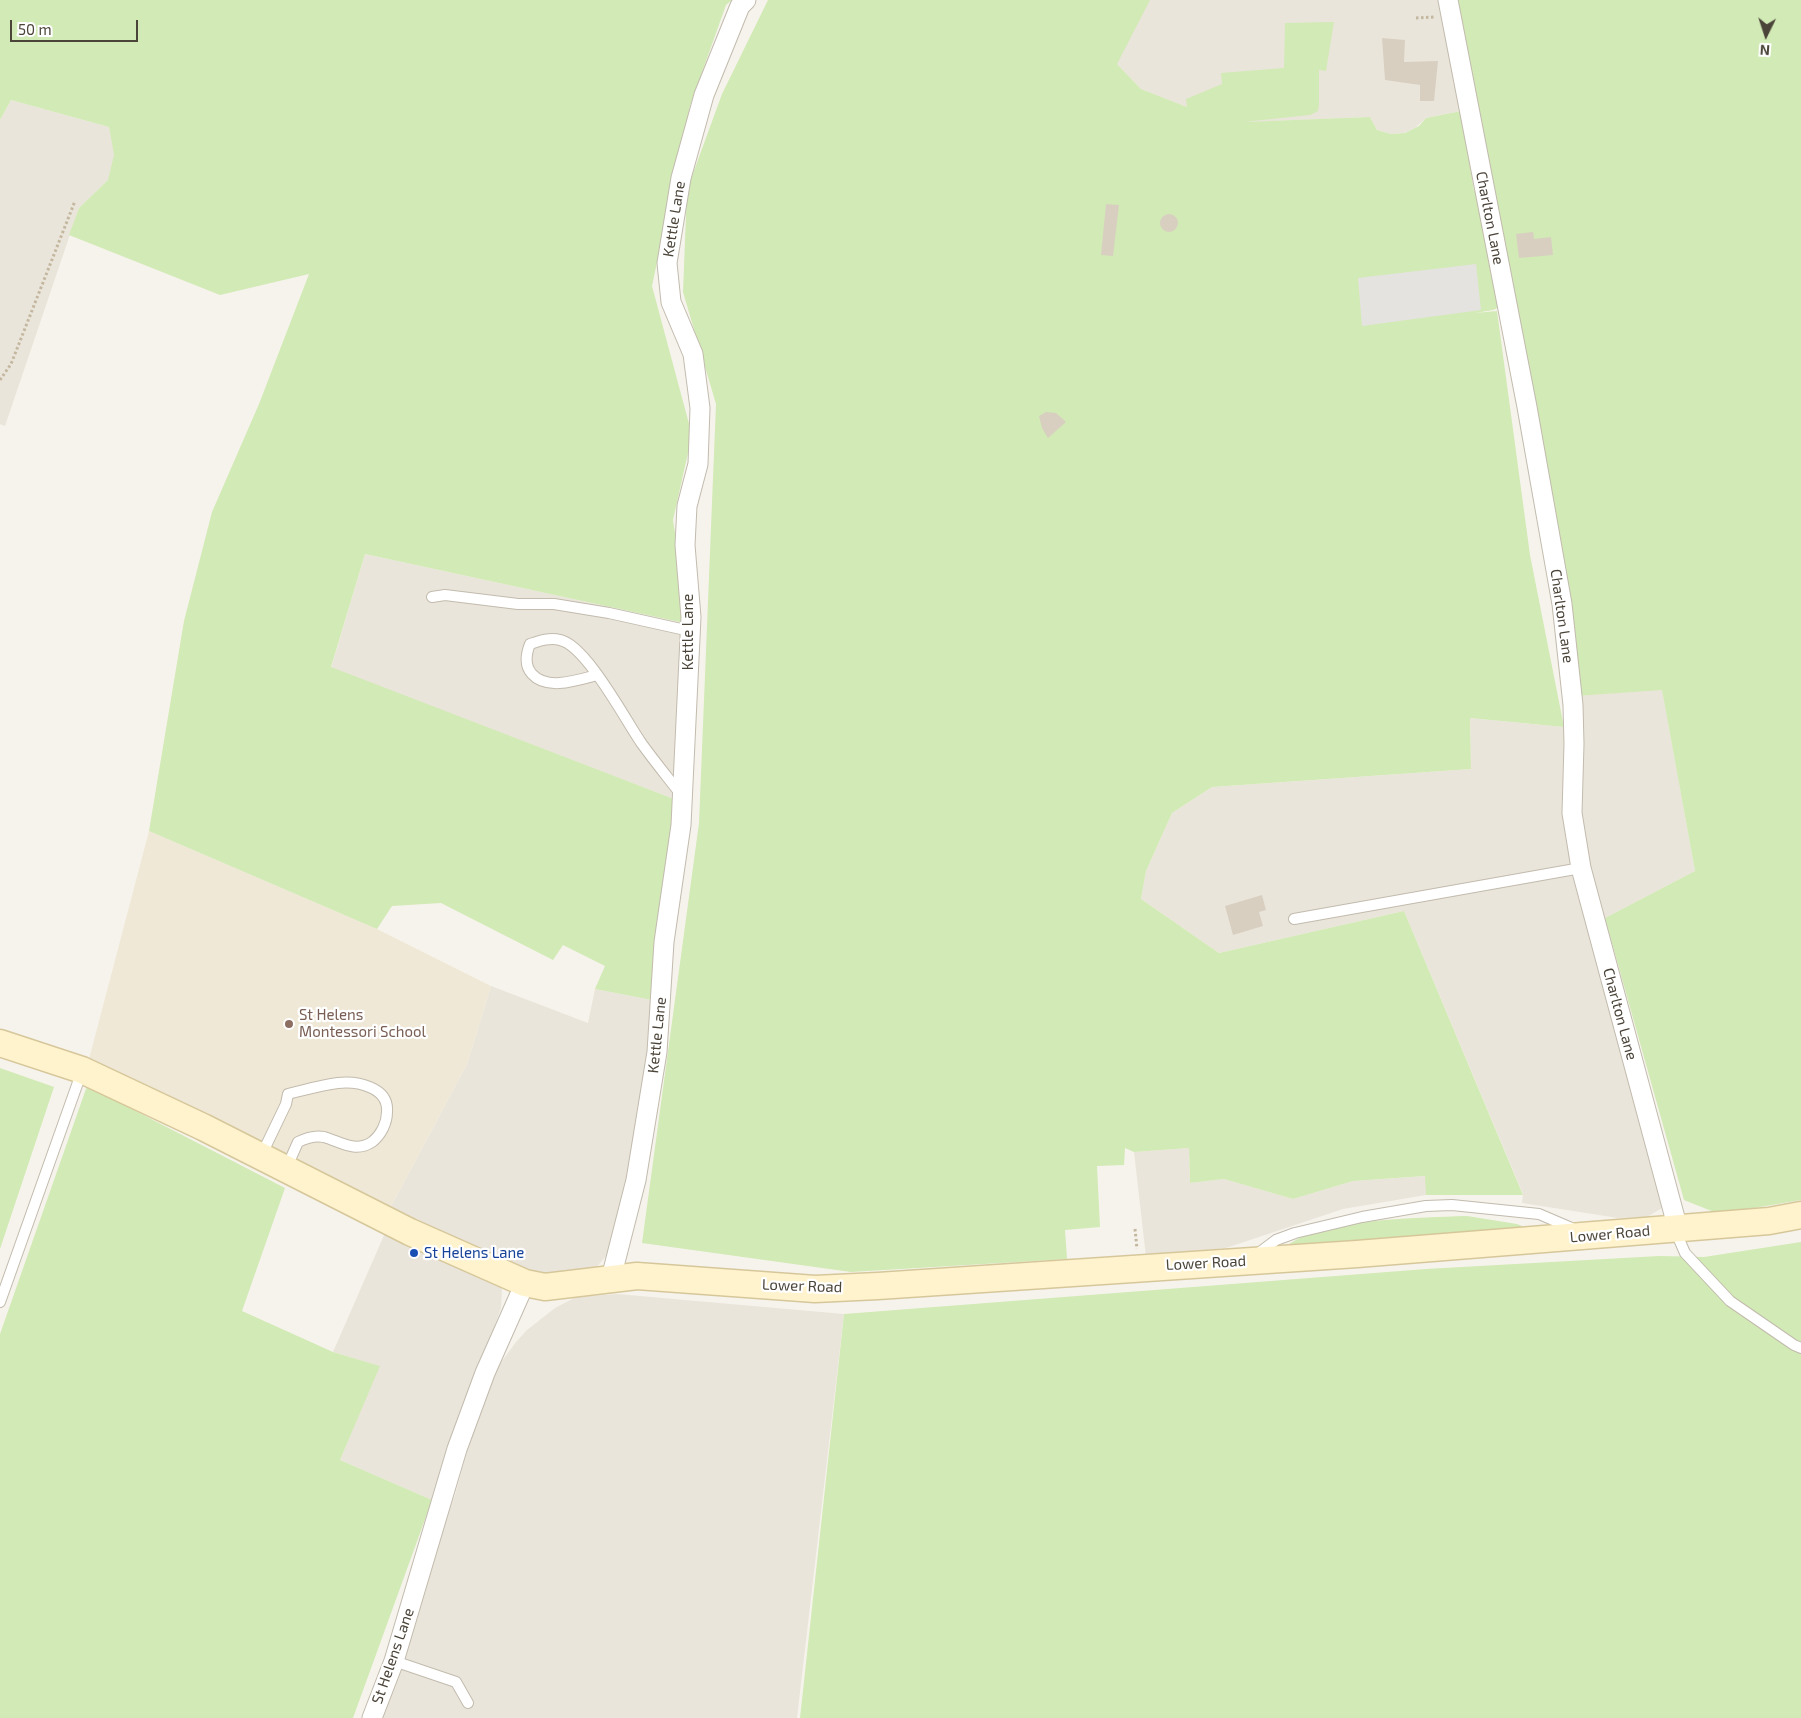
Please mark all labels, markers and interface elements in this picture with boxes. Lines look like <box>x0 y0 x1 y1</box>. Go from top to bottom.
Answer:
scale bar <box>12 10 140 42</box>
north arrow <box>1741 10 1791 60</box>
text: 50 m <box>18 20 52 38</box>
text: N <box>1759 42 1771 59</box>
street label: Charlton Lane <box>1472 170 1508 266</box>
street label: Kettle Lane <box>659 180 689 258</box>
street label: Charlton Lane <box>1546 568 1578 664</box>
street label: Kettle Lane <box>679 594 697 670</box>
street label: Charlton Lane <box>1599 966 1641 1062</box>
street label: Kettle Lane <box>644 996 670 1074</box>
place label: St Helens Montessori School <box>299 1006 426 1041</box>
marker: St Helens Montessori School <box>283 1018 295 1030</box>
street label: Lower Road <box>1569 1222 1651 1246</box>
place label: St Helens Lane <box>424 1244 524 1262</box>
marker: St Helens Lane <box>408 1247 420 1259</box>
street label: Lower Road <box>1165 1252 1247 1274</box>
street label: Lower Road <box>761 1276 843 1296</box>
street label: St Helens Lane <box>368 1606 418 1706</box>

